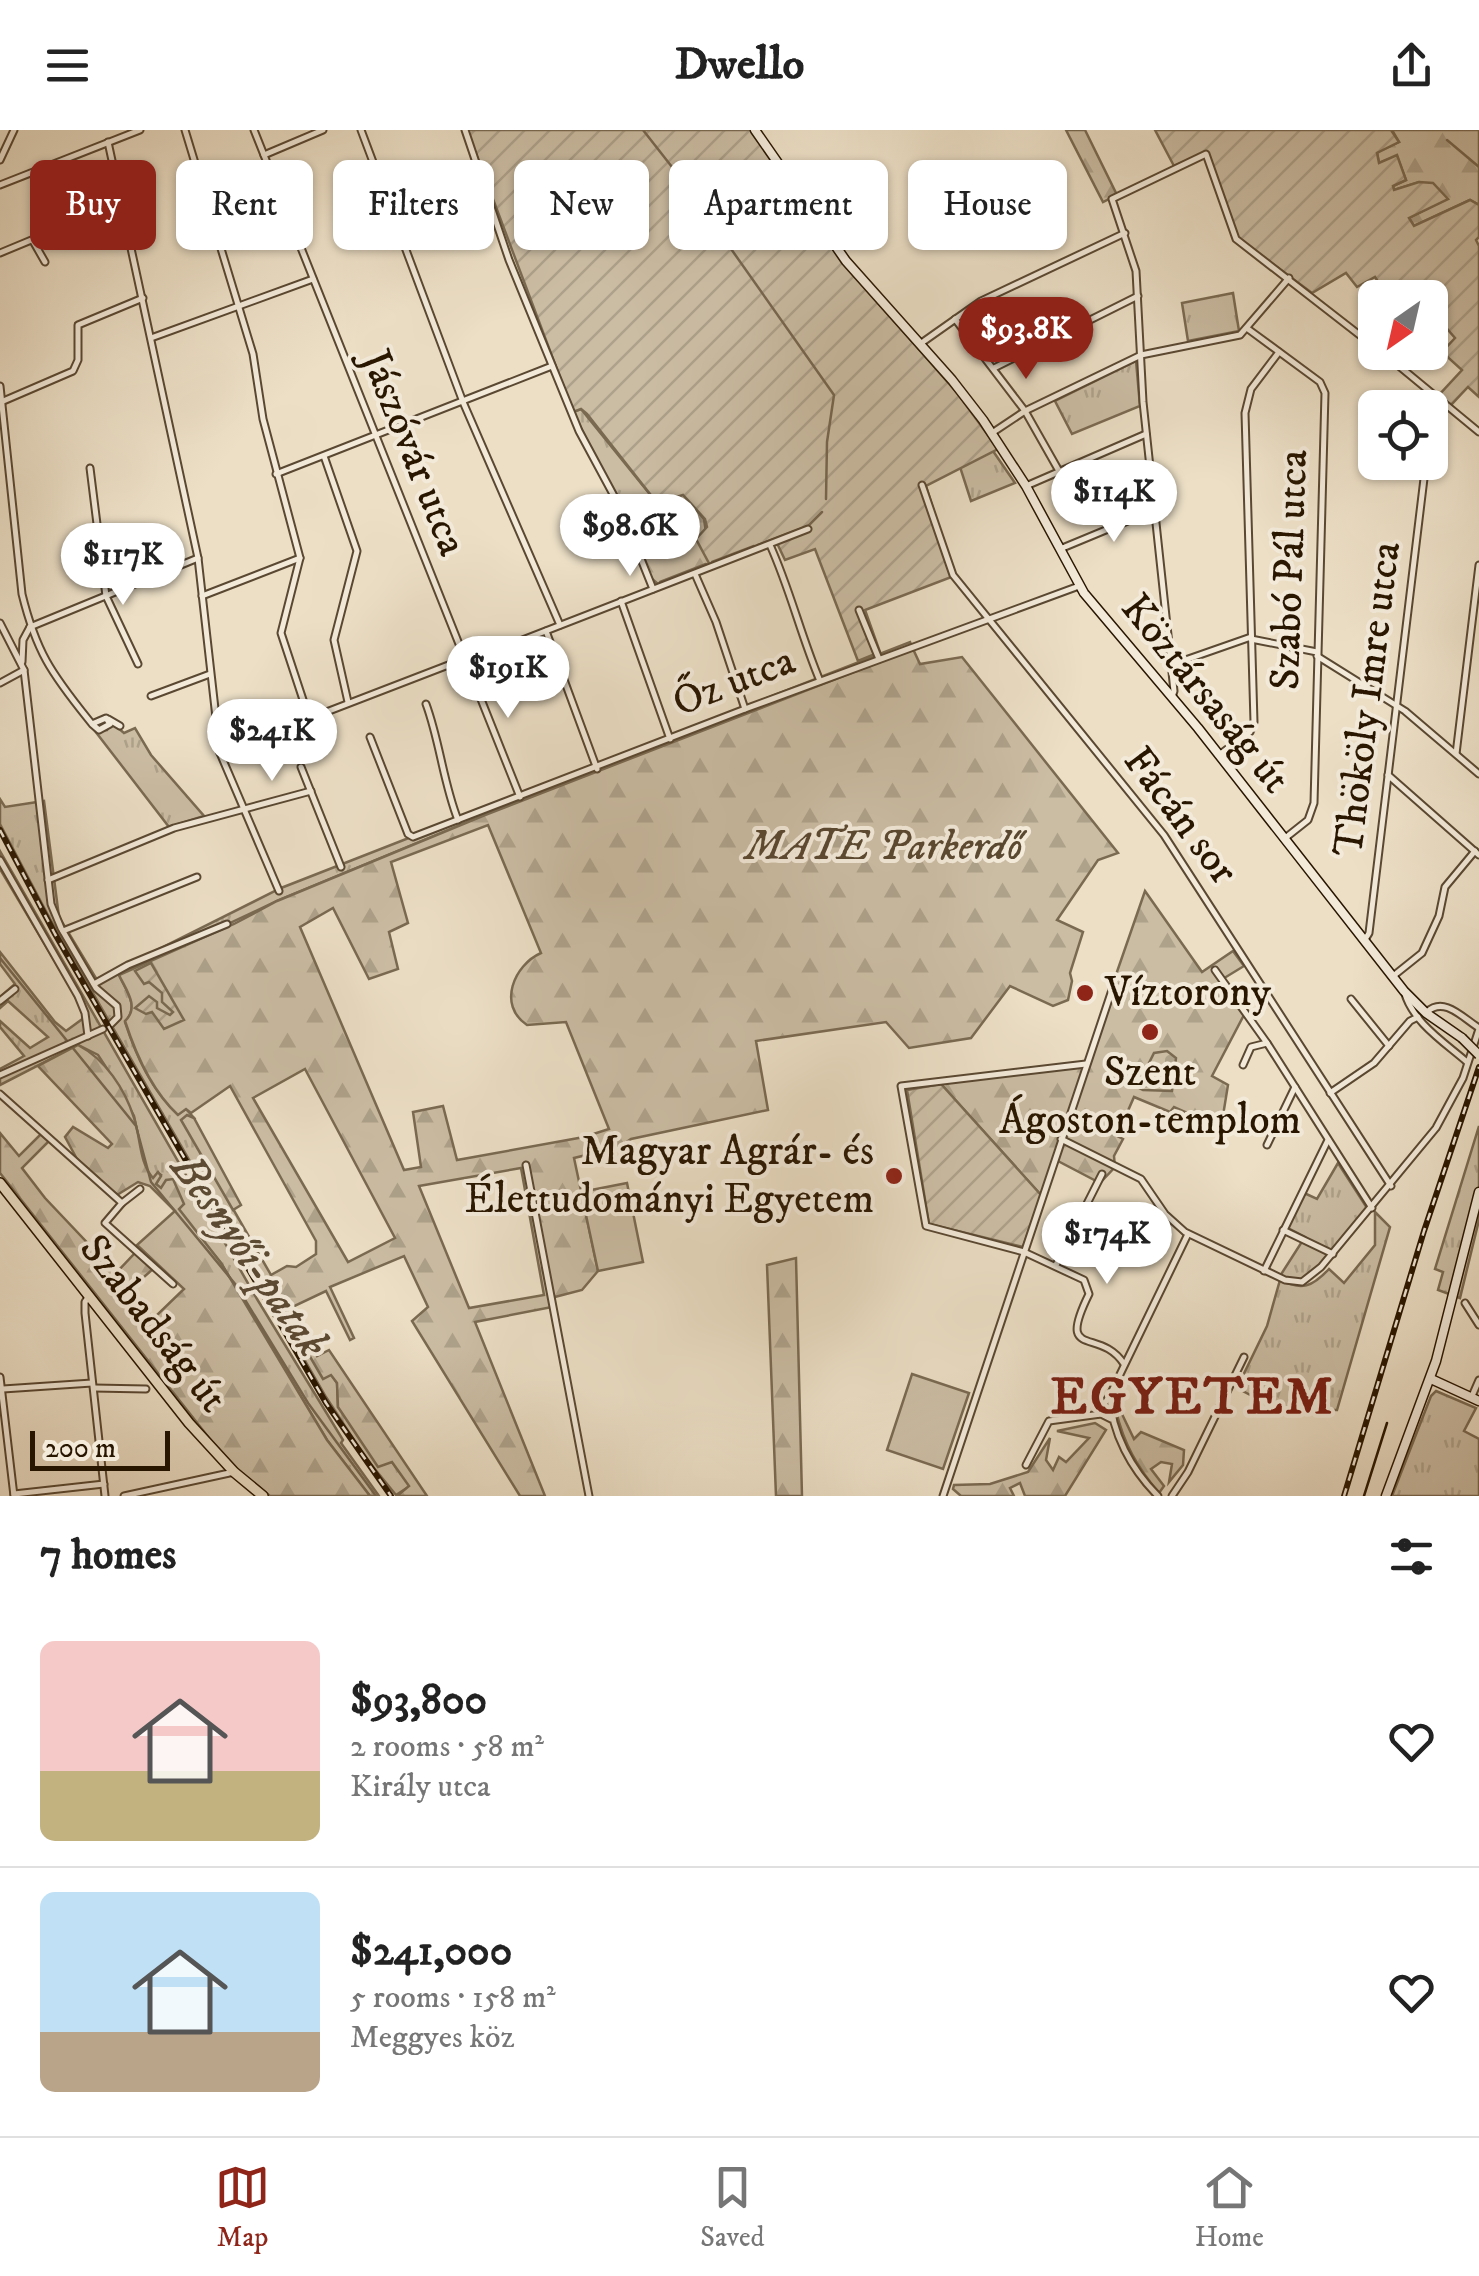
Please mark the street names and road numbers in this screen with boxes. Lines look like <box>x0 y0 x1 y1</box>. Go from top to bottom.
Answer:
street label: Jászóvár utca <box>347 339 478 563</box>
street label: Szabó Pál utca <box>1260 449 1320 691</box>
street label: Thököly Imre utca <box>1323 539 1413 859</box>
street label: Köztársaság út <box>1109 584 1301 804</box>
street label: Őz utca <box>665 633 803 729</box>
street label: Fácán sor <box>1111 737 1249 895</box>
street label: Szabadság út <box>67 1225 239 1423</box>

